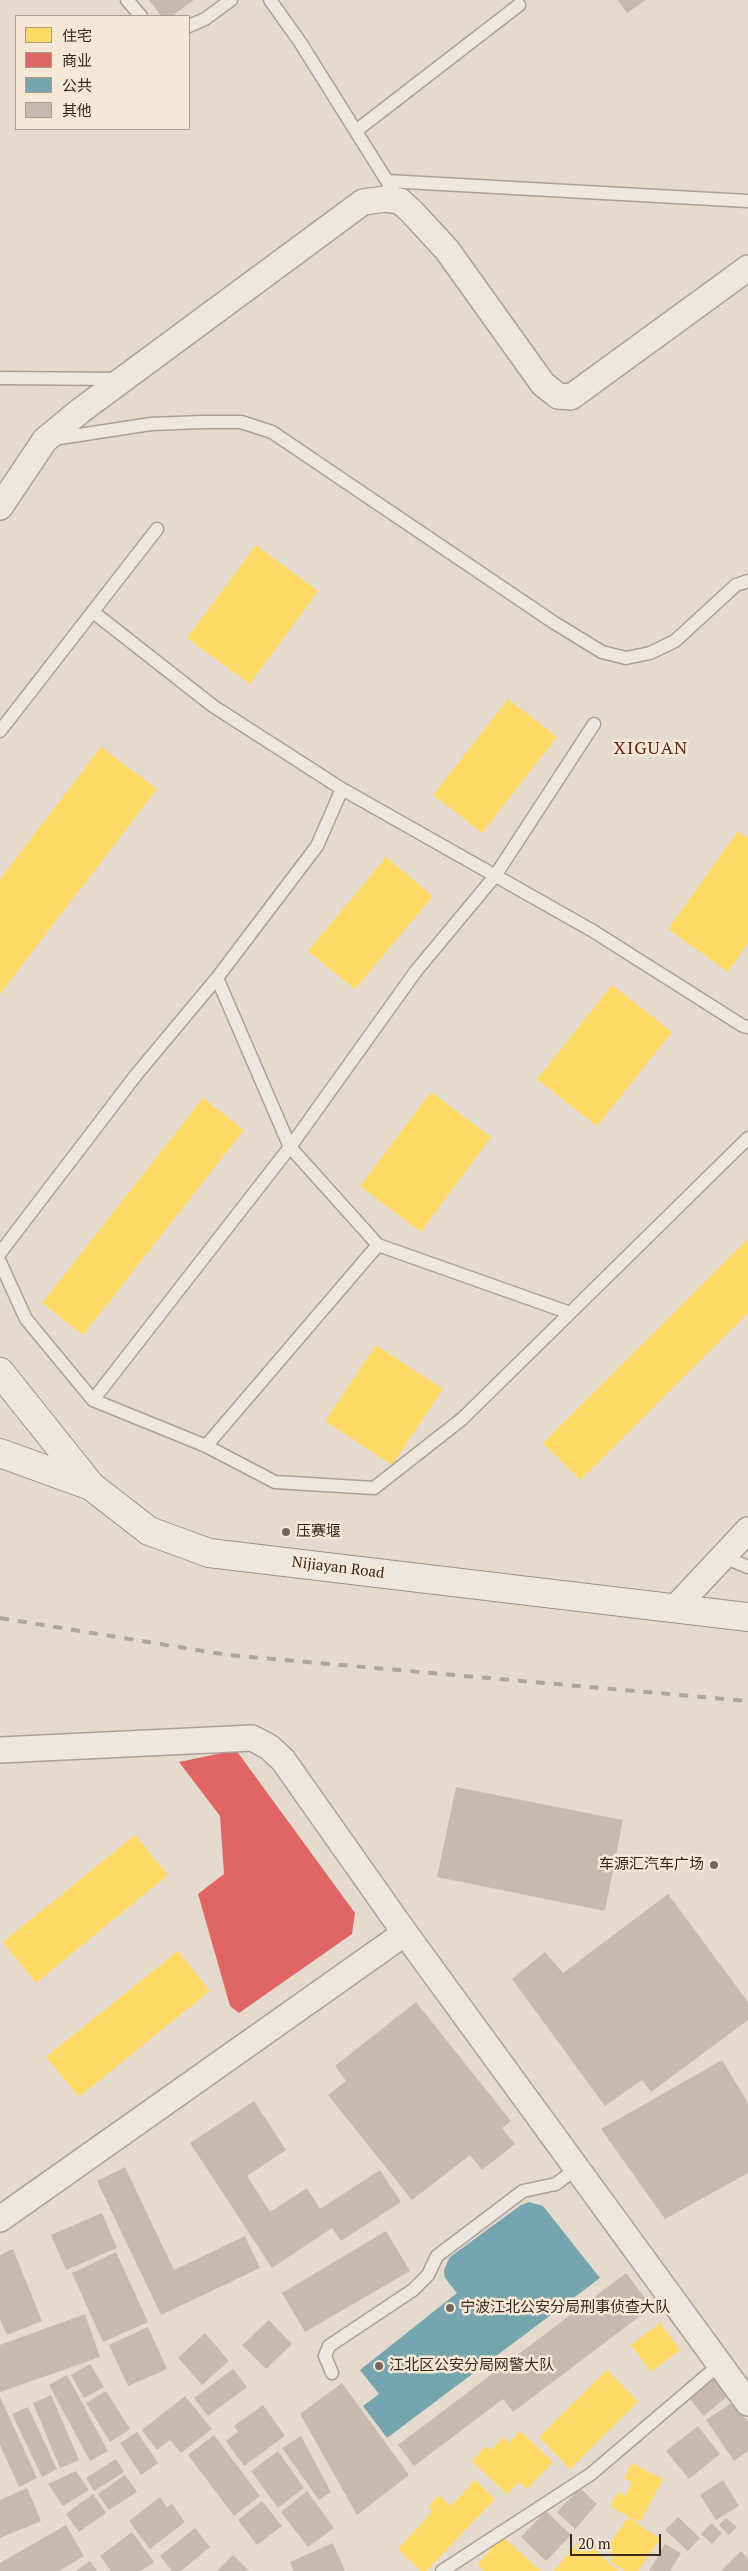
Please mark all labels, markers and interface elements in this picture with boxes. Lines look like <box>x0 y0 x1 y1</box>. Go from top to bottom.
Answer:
legend <box>15 15 190 130</box>
text: 住宅 <box>62 25 92 45</box>
text: 商业 <box>62 50 92 70</box>
text: 公共 <box>62 75 92 95</box>
text: 其他 <box>62 100 92 120</box>
district label: XIGUAN <box>613 738 689 760</box>
place label: 压赛堰 <box>296 1523 341 1541</box>
marker: 压赛堰 <box>280 1526 292 1538</box>
street label: Nijiayan Road <box>291 1553 385 1583</box>
place label: 车源汇汽车广场 <box>599 1856 704 1874</box>
marker: 车源汇汽车广场 <box>708 1859 720 1871</box>
place label: 宁波江北公安分局刑事侦查大队 <box>460 2299 670 2317</box>
marker: 宁波江北公安分局刑事侦查大队 <box>444 2302 456 2314</box>
place label: 江北区公安分局网警大队 <box>389 2357 554 2375</box>
marker: 江北区公安分局网警大队 <box>373 2360 385 2372</box>
scale bar <box>573 2524 664 2556</box>
text: 20 m <box>578 2533 611 2553</box>

